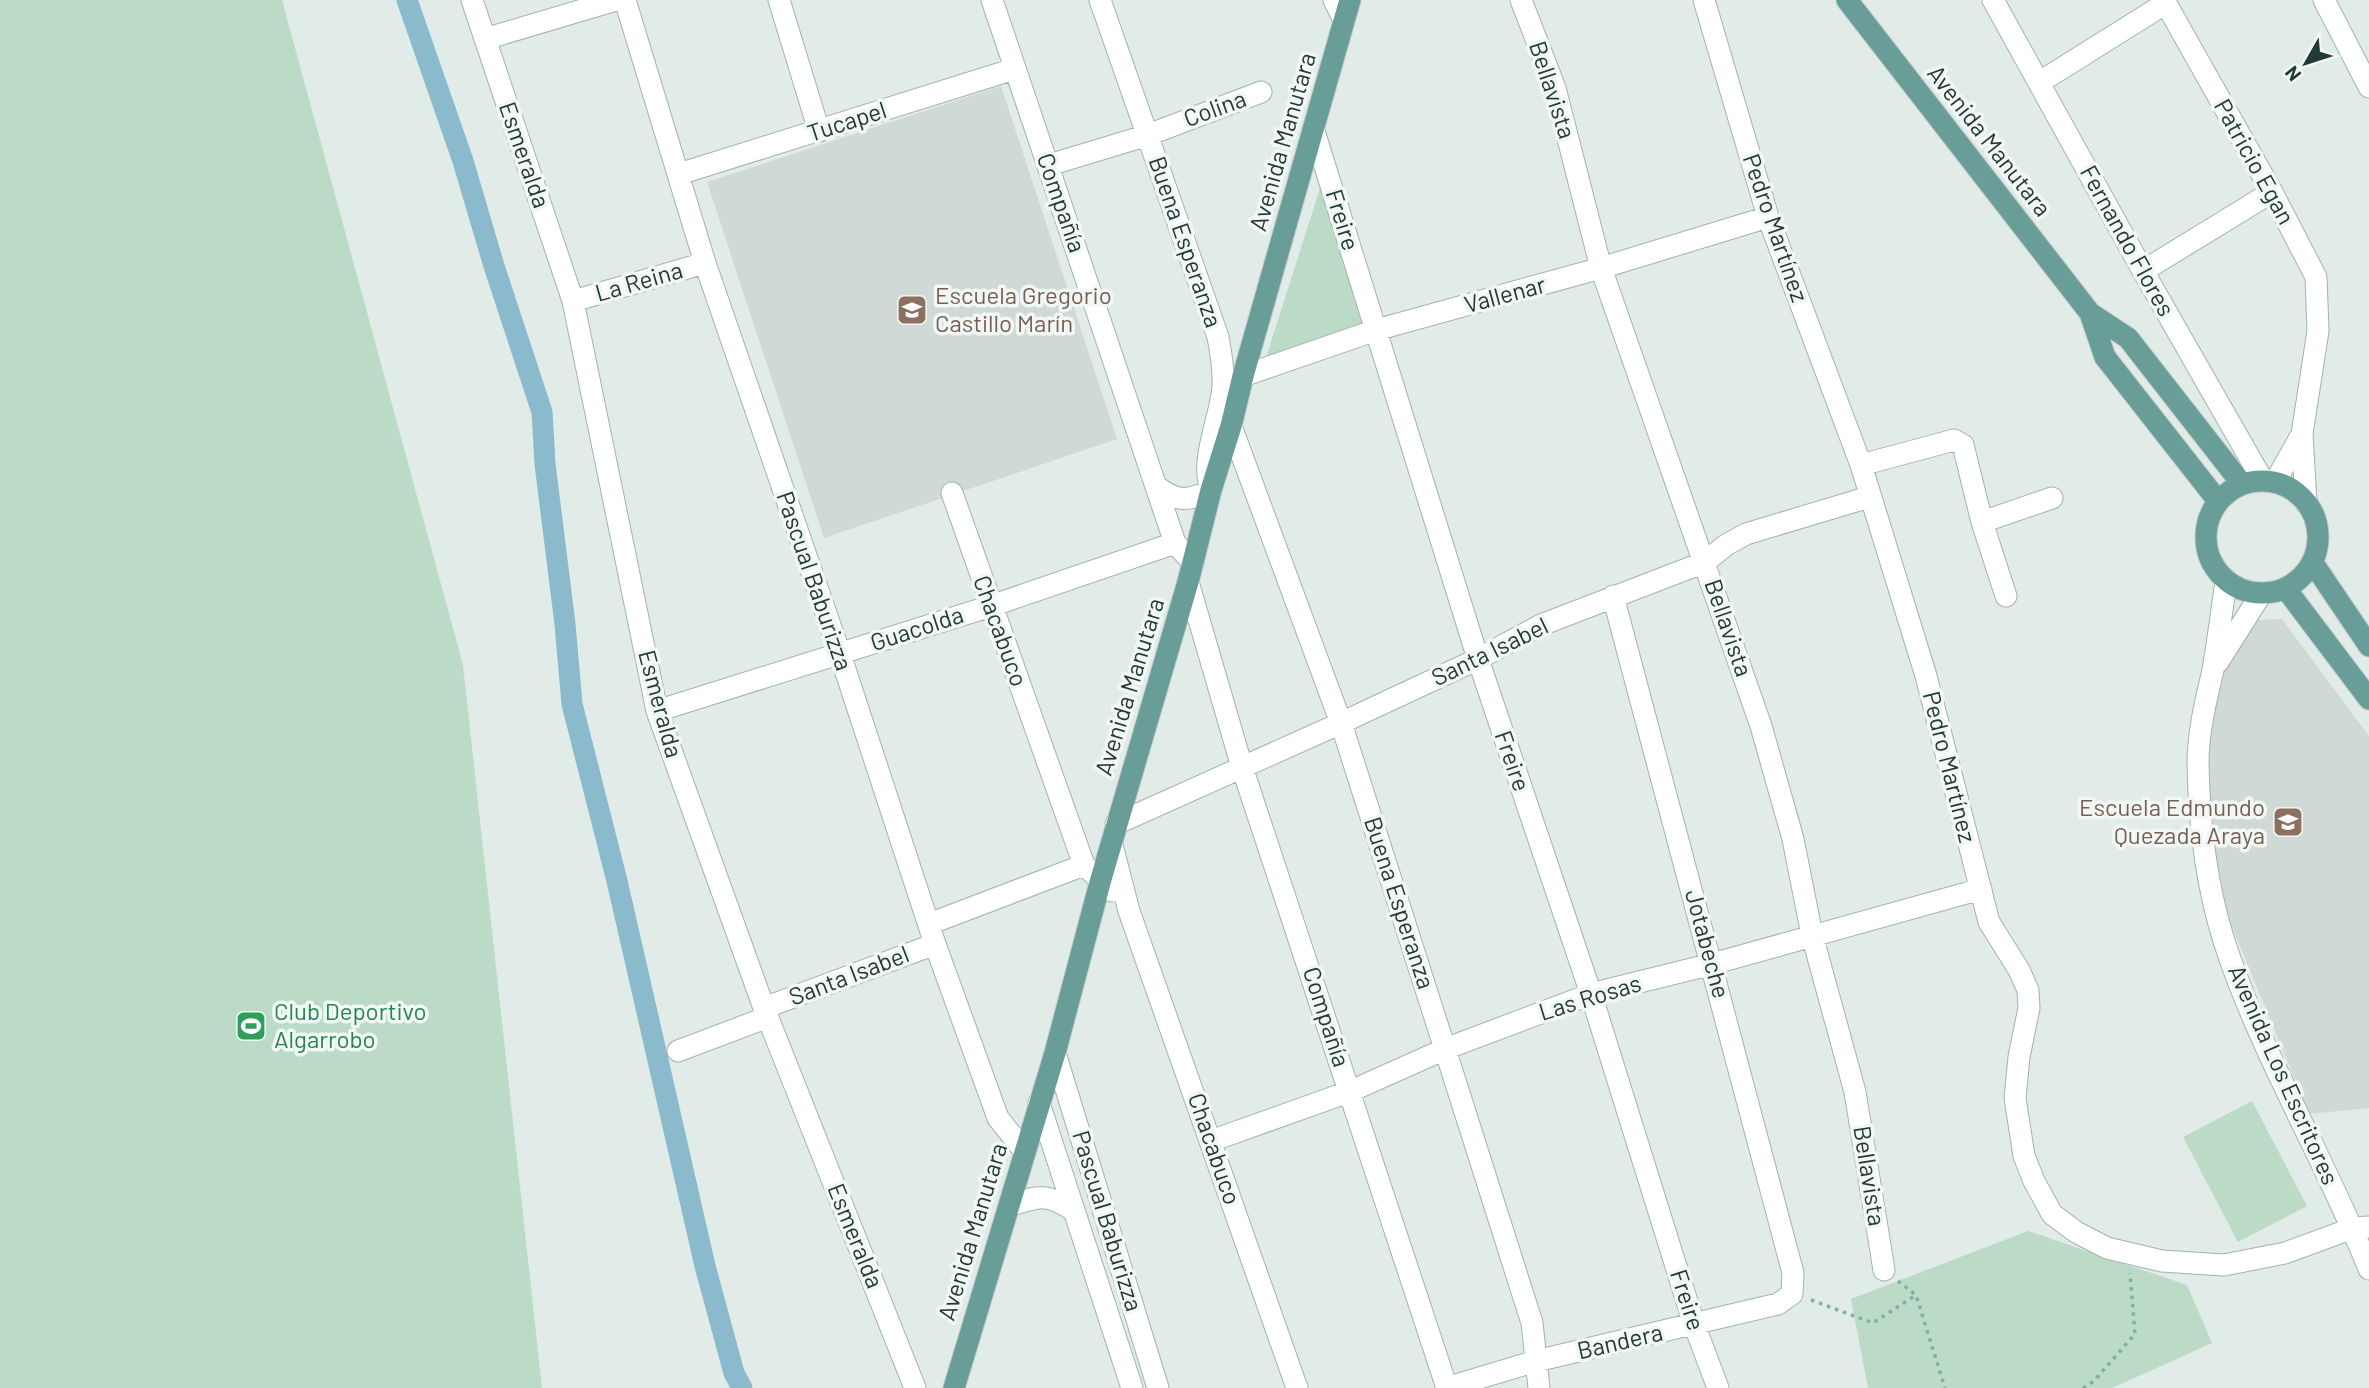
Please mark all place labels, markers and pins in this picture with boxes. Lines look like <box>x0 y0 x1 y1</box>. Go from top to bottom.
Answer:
place label: Escuela Gregorio Castillo Marín <box>935 280 1112 337</box>
school or university icon: Escuela Gregorio Castillo Marín <box>895 293 929 327</box>
place label: Escuela Edmundo Quezada Araya <box>2079 792 2265 849</box>
school or university icon: Escuela Edmundo Quezada Araya <box>2271 805 2305 839</box>
place label: Club Deportivo Algarrobo <box>274 996 427 1053</box>
sports icon: Club Deportivo Algarrobo <box>234 1009 268 1043</box>

